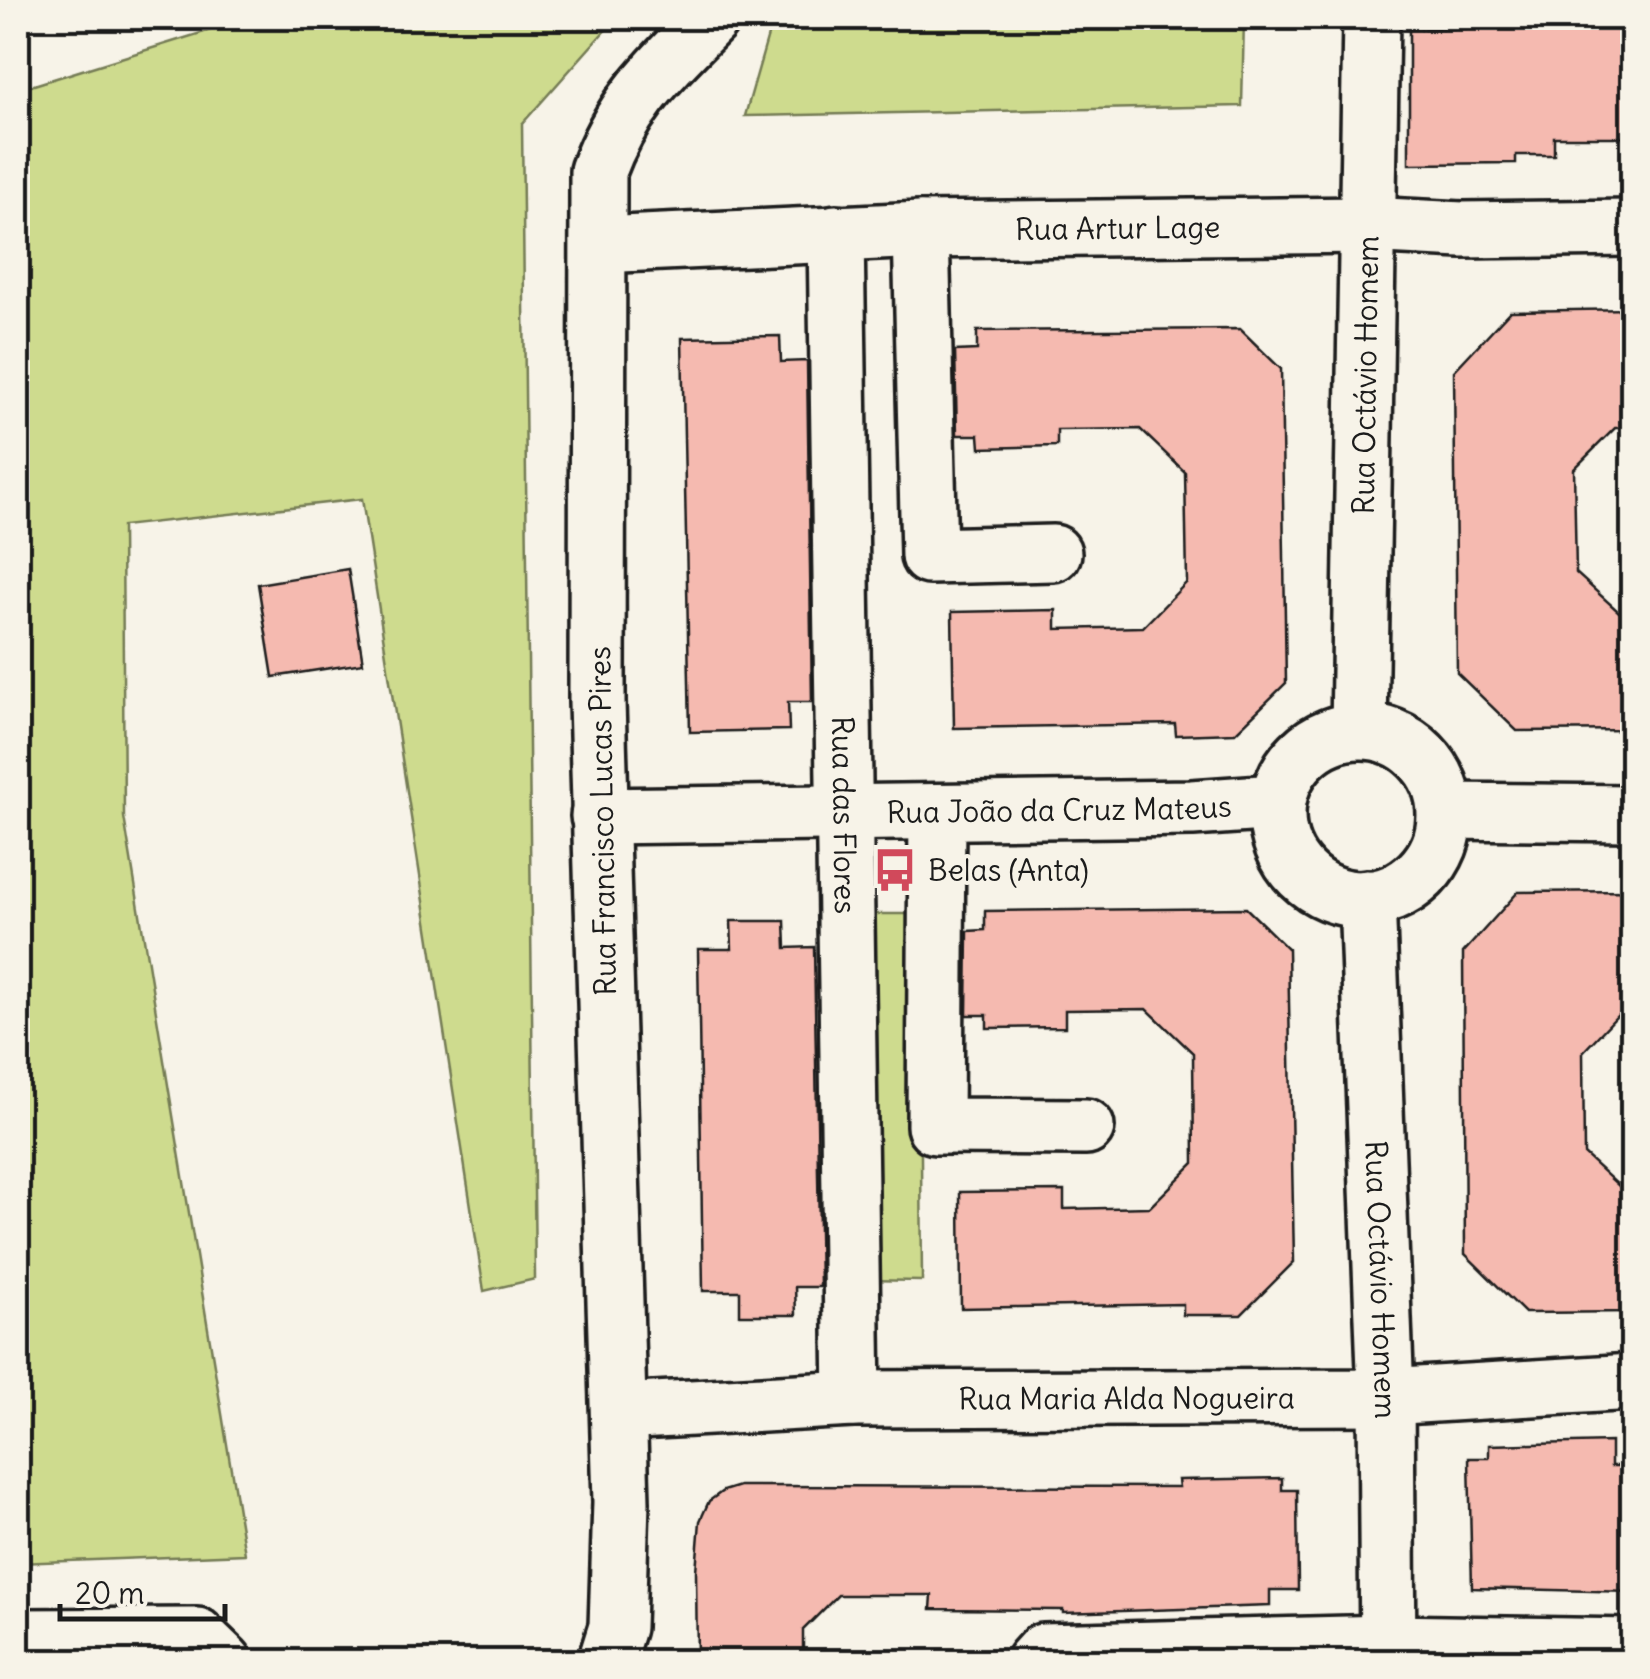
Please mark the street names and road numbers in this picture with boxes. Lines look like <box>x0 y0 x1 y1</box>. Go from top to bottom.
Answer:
street label: Rua Artur Lage <box>1015 208 1220 248</box>
street label: Rua Octávio Homem <box>1344 235 1386 515</box>
street label: Rua Francisco Lucas Pires <box>580 646 624 996</box>
street label: Rua das Flores <box>824 716 865 914</box>
street label: Rua João da Cruz Mateus <box>886 786 1233 831</box>
street label: Rua Octávio Homem <box>1357 1140 1405 1419</box>
street label: Rua Maria Alda Nogueira <box>958 1378 1295 1418</box>

